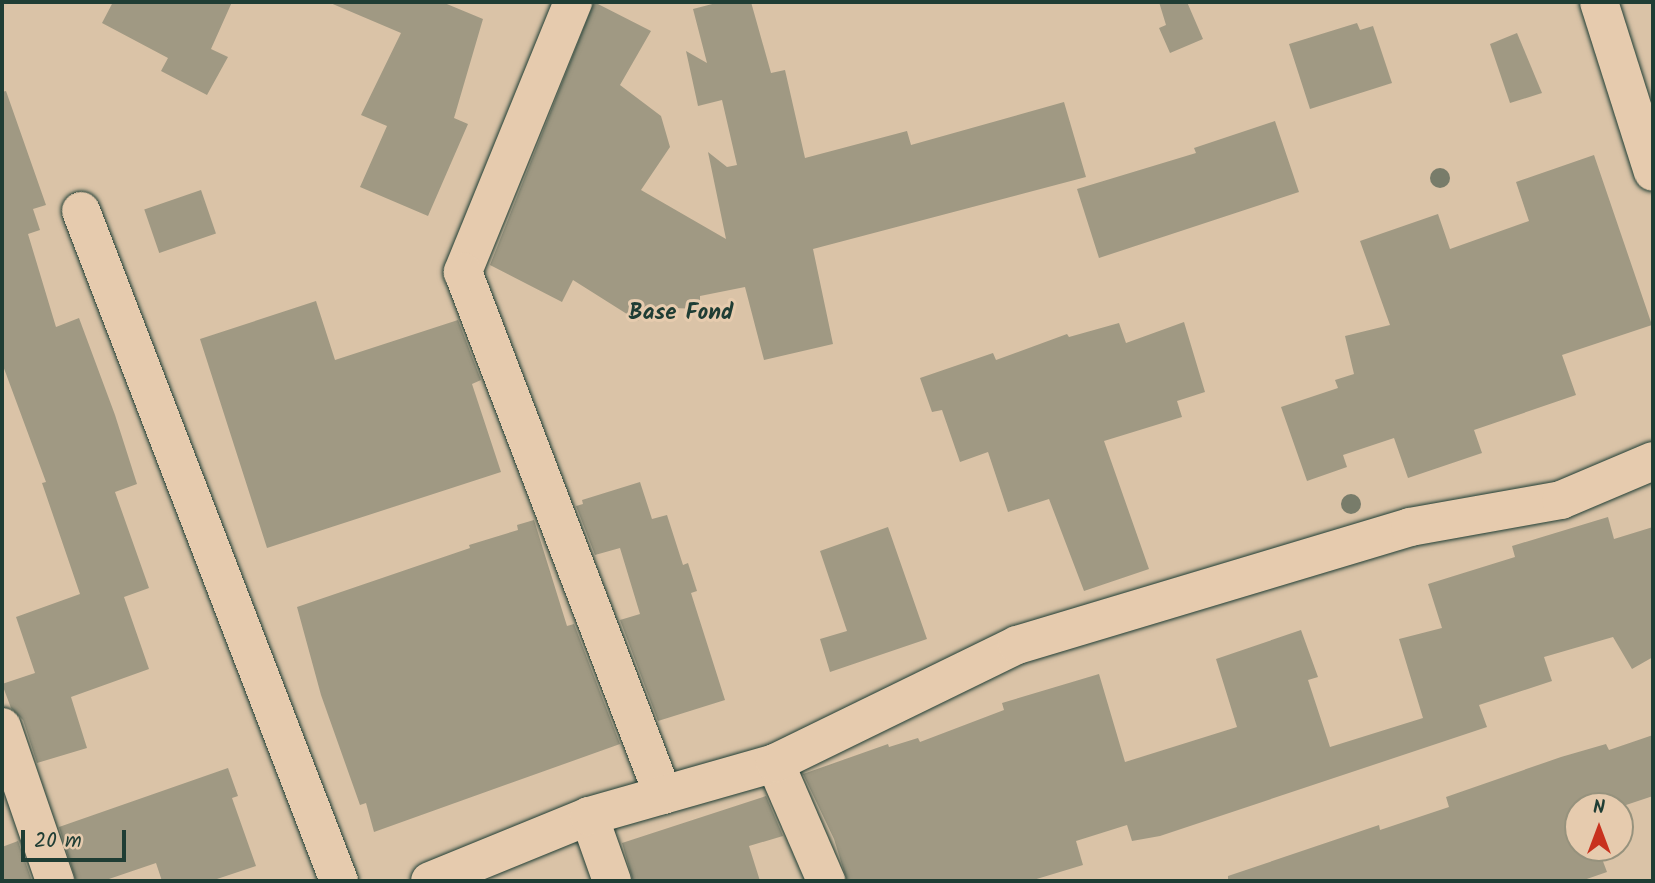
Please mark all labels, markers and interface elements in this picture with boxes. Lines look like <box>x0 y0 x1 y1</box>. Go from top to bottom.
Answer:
district label: Base Fond <box>629 299 733 327</box>
north arrow <box>1564 792 1634 862</box>
text: N <box>1593 793 1605 823</box>
scale bar <box>24 816 130 860</box>
text: 20 m <box>34 825 82 858</box>

